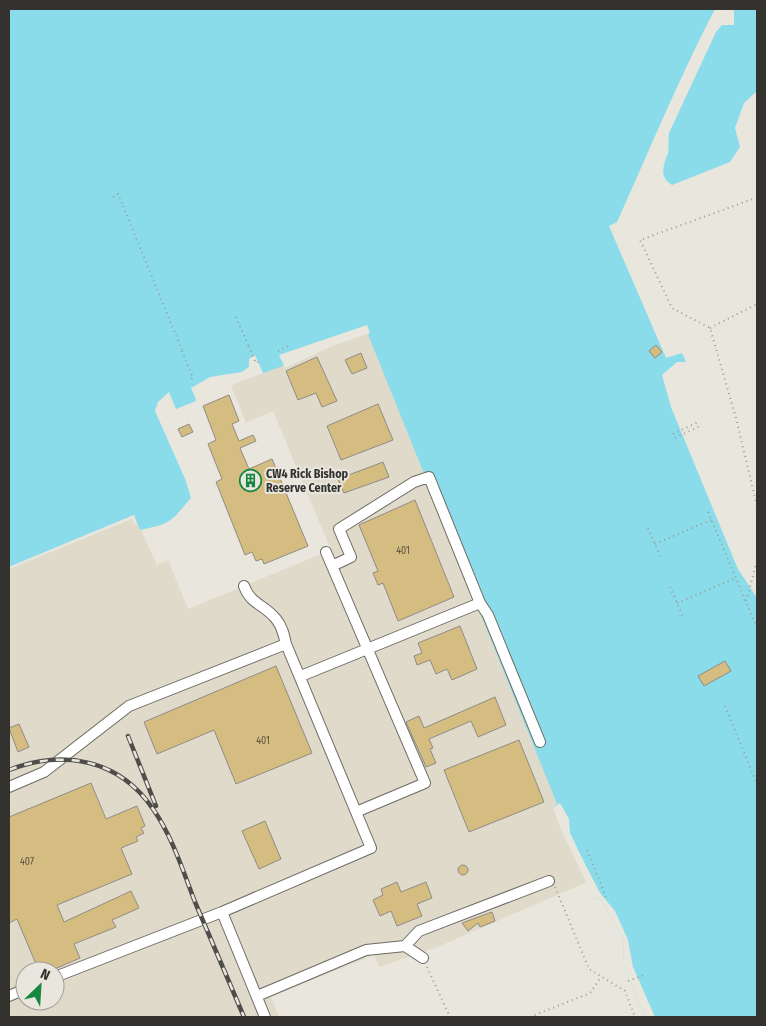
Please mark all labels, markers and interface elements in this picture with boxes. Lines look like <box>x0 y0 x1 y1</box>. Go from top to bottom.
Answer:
place label: CW4 Rick Bishop Reserve Center <box>266 467 349 495</box>
building icon: CW4 Rick Bishop Reserve Center <box>238 469 262 493</box>
house number: 401 <box>396 545 410 557</box>
house number: 401 <box>256 735 270 747</box>
house number: 407 <box>20 856 34 868</box>
north arrow <box>15 961 65 1011</box>
text: N <box>38 965 53 984</box>

